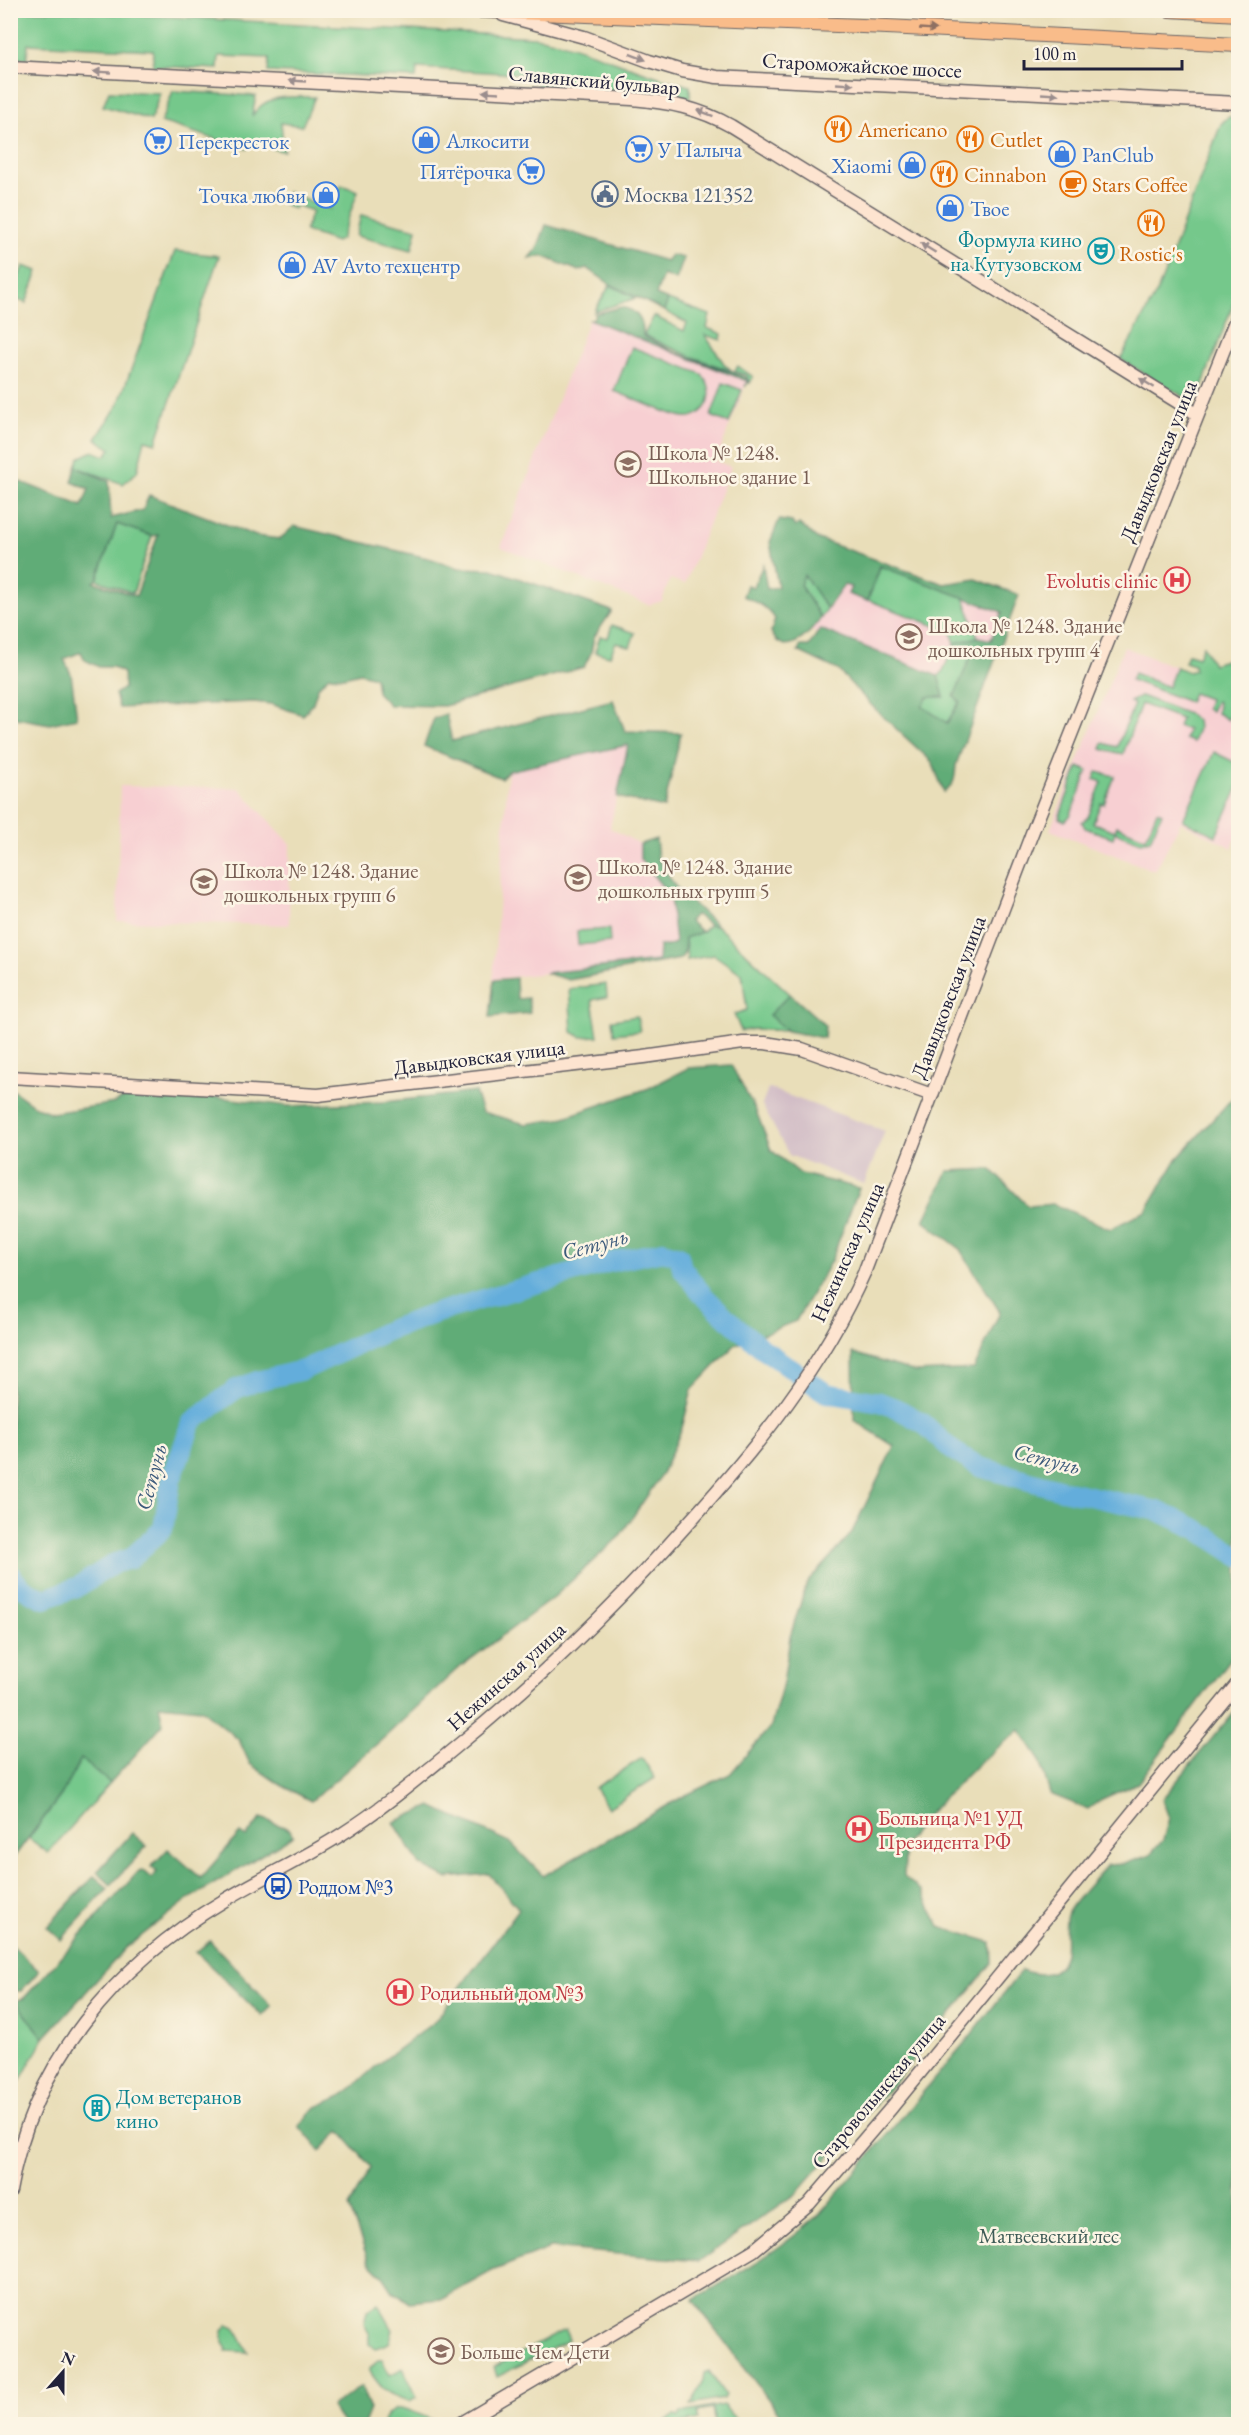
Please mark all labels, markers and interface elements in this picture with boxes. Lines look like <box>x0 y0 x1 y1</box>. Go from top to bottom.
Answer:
one-way arrow <box>918 25 937 34</box>
scale bar <box>1024 33 1182 71</box>
text: 100 m <box>1033 42 1077 65</box>
street label: Староможайское шоссе <box>762 46 962 84</box>
one-way arrow <box>630 53 648 63</box>
street label: Славянский бульвар <box>507 59 681 101</box>
one-way arrow <box>92 67 111 76</box>
one-way arrow <box>287 77 306 86</box>
one-way arrow <box>836 79 855 88</box>
one-way arrow <box>482 87 501 96</box>
one-way arrow <box>1041 89 1060 98</box>
one-way arrow <box>696 108 714 118</box>
restaurant icon: Americano <box>823 114 853 144</box>
place label: Americano <box>857 116 947 143</box>
restaurant icon: Cutlet <box>955 124 985 154</box>
shop icon: Алкосити <box>411 125 441 155</box>
supermarket icon: Перекресток <box>143 126 173 156</box>
place label: Cutlet <box>990 126 1043 153</box>
place label: Алкосити <box>445 127 530 154</box>
place label: Перекресток <box>178 128 289 155</box>
supermarket icon: У Палыча <box>624 134 654 164</box>
place label: У Палыча <box>657 136 743 163</box>
shop icon: PanClub <box>1047 139 1077 169</box>
place label: PanClub <box>1082 141 1154 168</box>
shop icon: Xiaomi <box>897 150 927 180</box>
place label: Xiaomi <box>831 152 892 179</box>
supermarket icon: Пятёрочка <box>516 156 546 186</box>
place label: Пятёрочка <box>420 158 513 185</box>
restaurant icon: Cinnabon <box>929 159 959 189</box>
place label: Cinnabon <box>964 161 1047 188</box>
cafe icon: Stars Coffee <box>1058 169 1088 199</box>
place label: Stars Coffee <box>1092 171 1188 198</box>
public building icon: Москва 121352 <box>590 179 620 209</box>
shop icon: Точка любви <box>311 180 341 210</box>
place label: Москва 121352 <box>624 181 753 208</box>
place label: Точка любви <box>198 182 306 209</box>
shop icon: Твое <box>935 193 965 223</box>
place label: Твое <box>970 195 1009 222</box>
restaurant icon: Rostic's <box>1136 208 1166 238</box>
place label: Формула кино на Кутузовском <box>950 226 1082 277</box>
theatre icon: Формула кино на Кутузовском <box>1086 236 1116 266</box>
place label: Rostic's <box>1119 240 1183 267</box>
one-way arrow <box>920 242 936 253</box>
shop icon: AV Avto техцентр <box>277 250 307 280</box>
place label: AV Avto техцентр <box>311 252 460 279</box>
street label: Давыдковская улица <box>1113 375 1203 546</box>
one-way arrow <box>1139 378 1155 389</box>
place label: Школа № 1248. Школьное здание 1 <box>648 439 811 490</box>
school or university icon: Школа № 1248. Школьное здание 1 <box>613 449 643 479</box>
hospital icon: Evolutis clinic <box>1162 565 1192 595</box>
place label: Evolutis clinic <box>1046 567 1158 594</box>
place label: Школа № 1248. Здание дошкольных групп 4 <box>928 612 1123 663</box>
school or university icon: Школа № 1248. Здание дошкольных групп 4 <box>894 622 924 652</box>
place label: Школа № 1248. Здание дошкольных групп 5 <box>598 853 793 904</box>
place label: Школа № 1248. Здание дошкольных групп 6 <box>224 857 419 908</box>
school or university icon: Школа № 1248. Здание дошкольных групп 5 <box>563 863 593 893</box>
school or university icon: Школа № 1248. Здание дошкольных групп 6 <box>189 867 219 897</box>
street label: Давыдковская улица <box>905 911 992 1082</box>
street label: Давыдковская улица <box>392 1033 567 1081</box>
street label: Нежинская улица <box>804 1177 890 1326</box>
water label: Сетунь <box>559 1221 631 1267</box>
water label: Сетунь <box>1011 1437 1083 1481</box>
water label: Сетунь <box>128 1441 174 1513</box>
street label: Нежинская улица <box>441 1615 571 1736</box>
place label: Больница №1 УД Президента РФ <box>878 1804 1023 1855</box>
hospital icon: Больница №1 УД Президента РФ <box>844 1814 874 1844</box>
bus stop icon: Роддом №3 <box>263 1871 293 1901</box>
place label: Роддом №3 <box>298 1873 393 1900</box>
hospital icon: Родильный дом №3 <box>385 1977 415 2007</box>
place label: Родильный дом №3 <box>420 1979 584 2006</box>
street label: Староволынская улица <box>805 2007 951 2174</box>
place label: Дом ветеранов кино <box>116 2083 241 2134</box>
building icon: Дом ветеранов кино <box>82 2093 112 2123</box>
park label: Матвеевский лес <box>979 2222 1119 2249</box>
school or university icon: Больше Чем Дети <box>426 2336 456 2366</box>
place label: Больше Чем Дети <box>460 2338 610 2365</box>
north arrow <box>33 2342 93 2402</box>
text: N <box>58 2346 78 2371</box>

